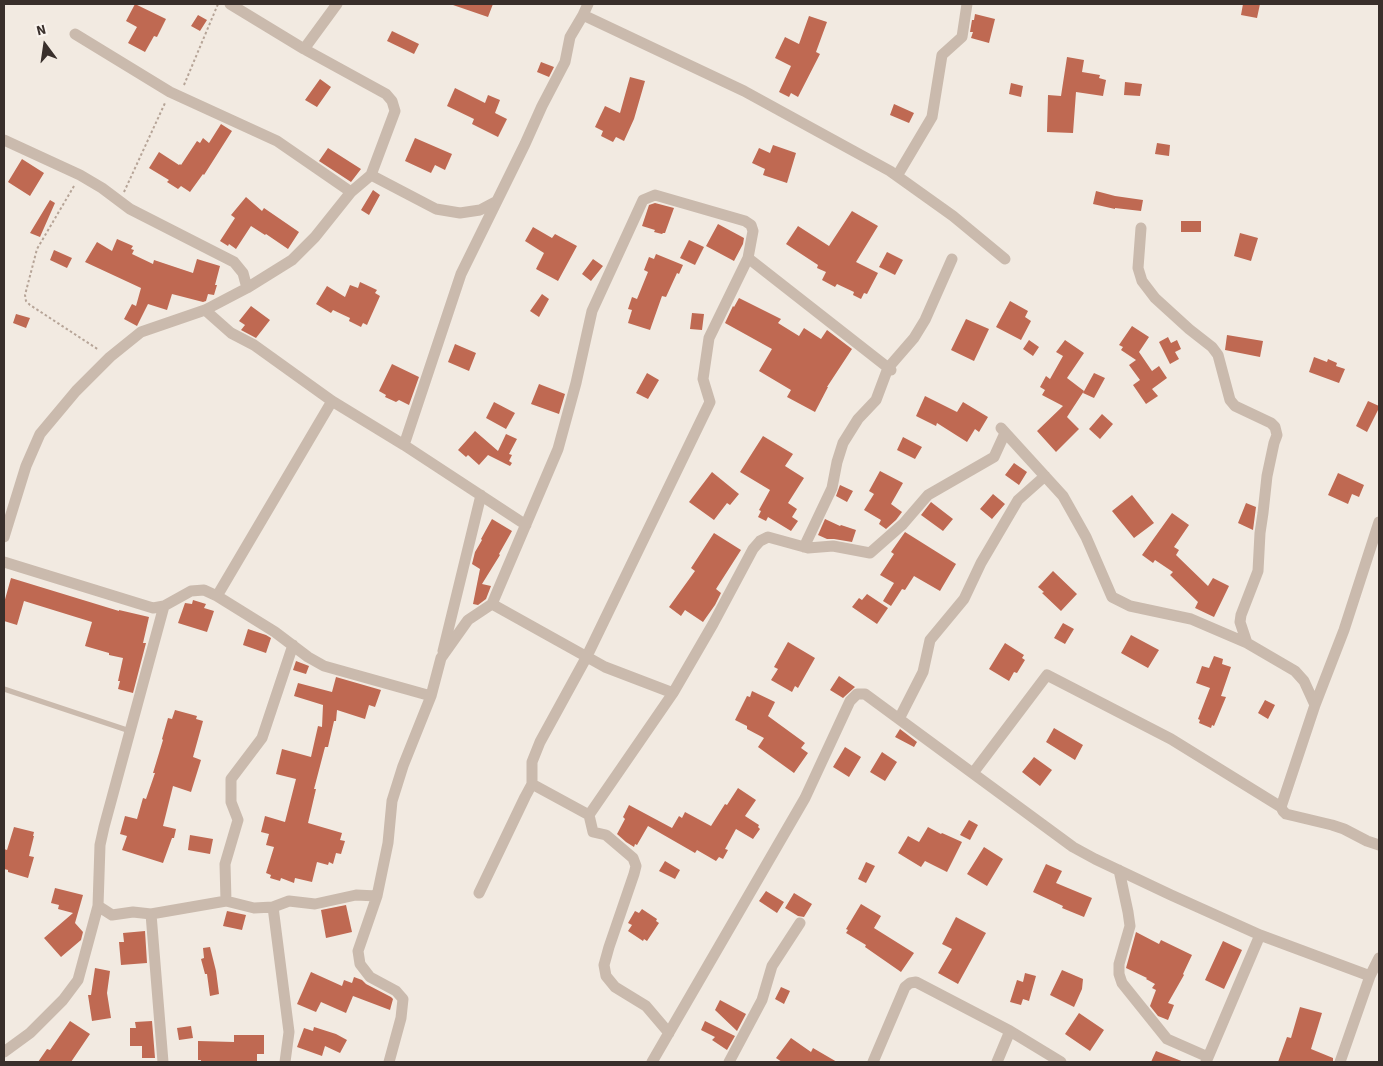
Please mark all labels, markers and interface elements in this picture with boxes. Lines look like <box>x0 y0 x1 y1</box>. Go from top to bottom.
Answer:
north arrow <box>20 20 70 70</box>
text: N <box>34 20 48 41</box>

